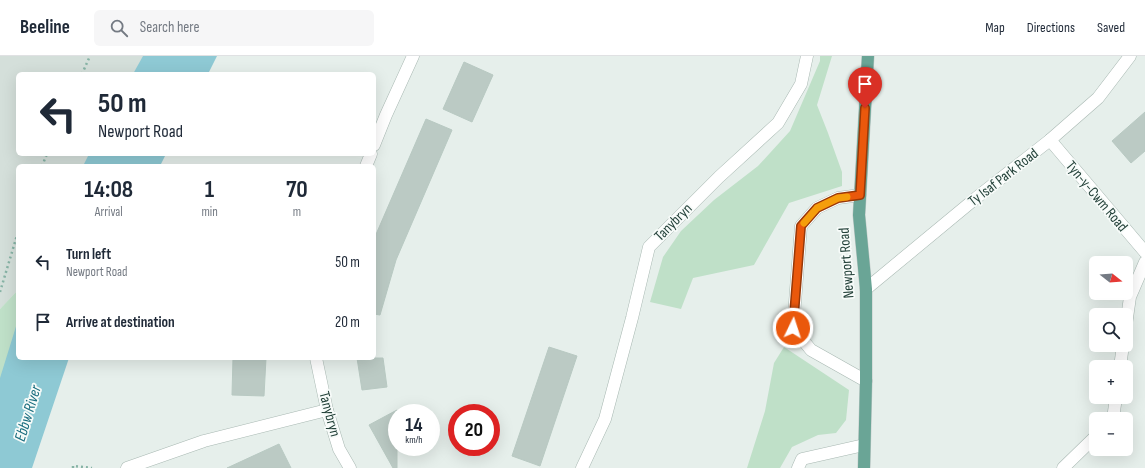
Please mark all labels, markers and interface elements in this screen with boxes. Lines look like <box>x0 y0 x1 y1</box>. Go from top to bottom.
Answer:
search box <box>94 10 374 46</box>
text: Beeline <box>20 16 70 39</box>
icon: search <box>108 17 130 39</box>
text: Search here <box>140 18 199 37</box>
text: Map <box>985 19 1005 36</box>
text: Directions <box>1027 19 1075 36</box>
text: Saved <box>1097 19 1125 36</box>
pin <box>848 67 882 108</box>
icon: arrive <box>854 73 876 95</box>
text: 50 m <box>98 87 147 120</box>
icon: left <box>32 88 84 140</box>
text: Newport Road <box>98 121 183 142</box>
street label: Ty Isaf Park Road <box>964 144 1042 211</box>
street label: Tyn-y-Cwm Road <box>1061 157 1132 236</box>
text: 14:08 <box>84 175 133 204</box>
text: 1 <box>205 175 214 204</box>
text: 70 <box>286 175 308 204</box>
street label: Tanybryn <box>650 199 696 245</box>
text: Arrival <box>95 204 123 220</box>
text: min <box>201 204 218 220</box>
text: m <box>293 204 301 220</box>
street label: Newport Road <box>835 227 858 299</box>
text: Turn left <box>66 245 111 264</box>
icon: left <box>32 251 54 273</box>
text: 50 m <box>335 253 360 272</box>
north arrow <box>1089 256 1133 300</box>
map controls <box>1089 256 1133 456</box>
text: Newport Road <box>66 264 127 280</box>
position arrow <box>772 307 814 349</box>
button: search <box>1089 308 1133 352</box>
icon: arrive <box>32 311 54 333</box>
text: Arrive at destination <box>66 313 175 332</box>
text: 20 m <box>335 313 360 332</box>
button: + <box>1089 360 1133 404</box>
water label: Ebbw River <box>11 383 46 444</box>
street label: Tanybryn <box>314 389 345 439</box>
speed limit sign: 20 <box>448 404 500 456</box>
button: − <box>1089 412 1133 456</box>
text: 14 <box>405 413 423 437</box>
text: km/h <box>405 434 423 446</box>

